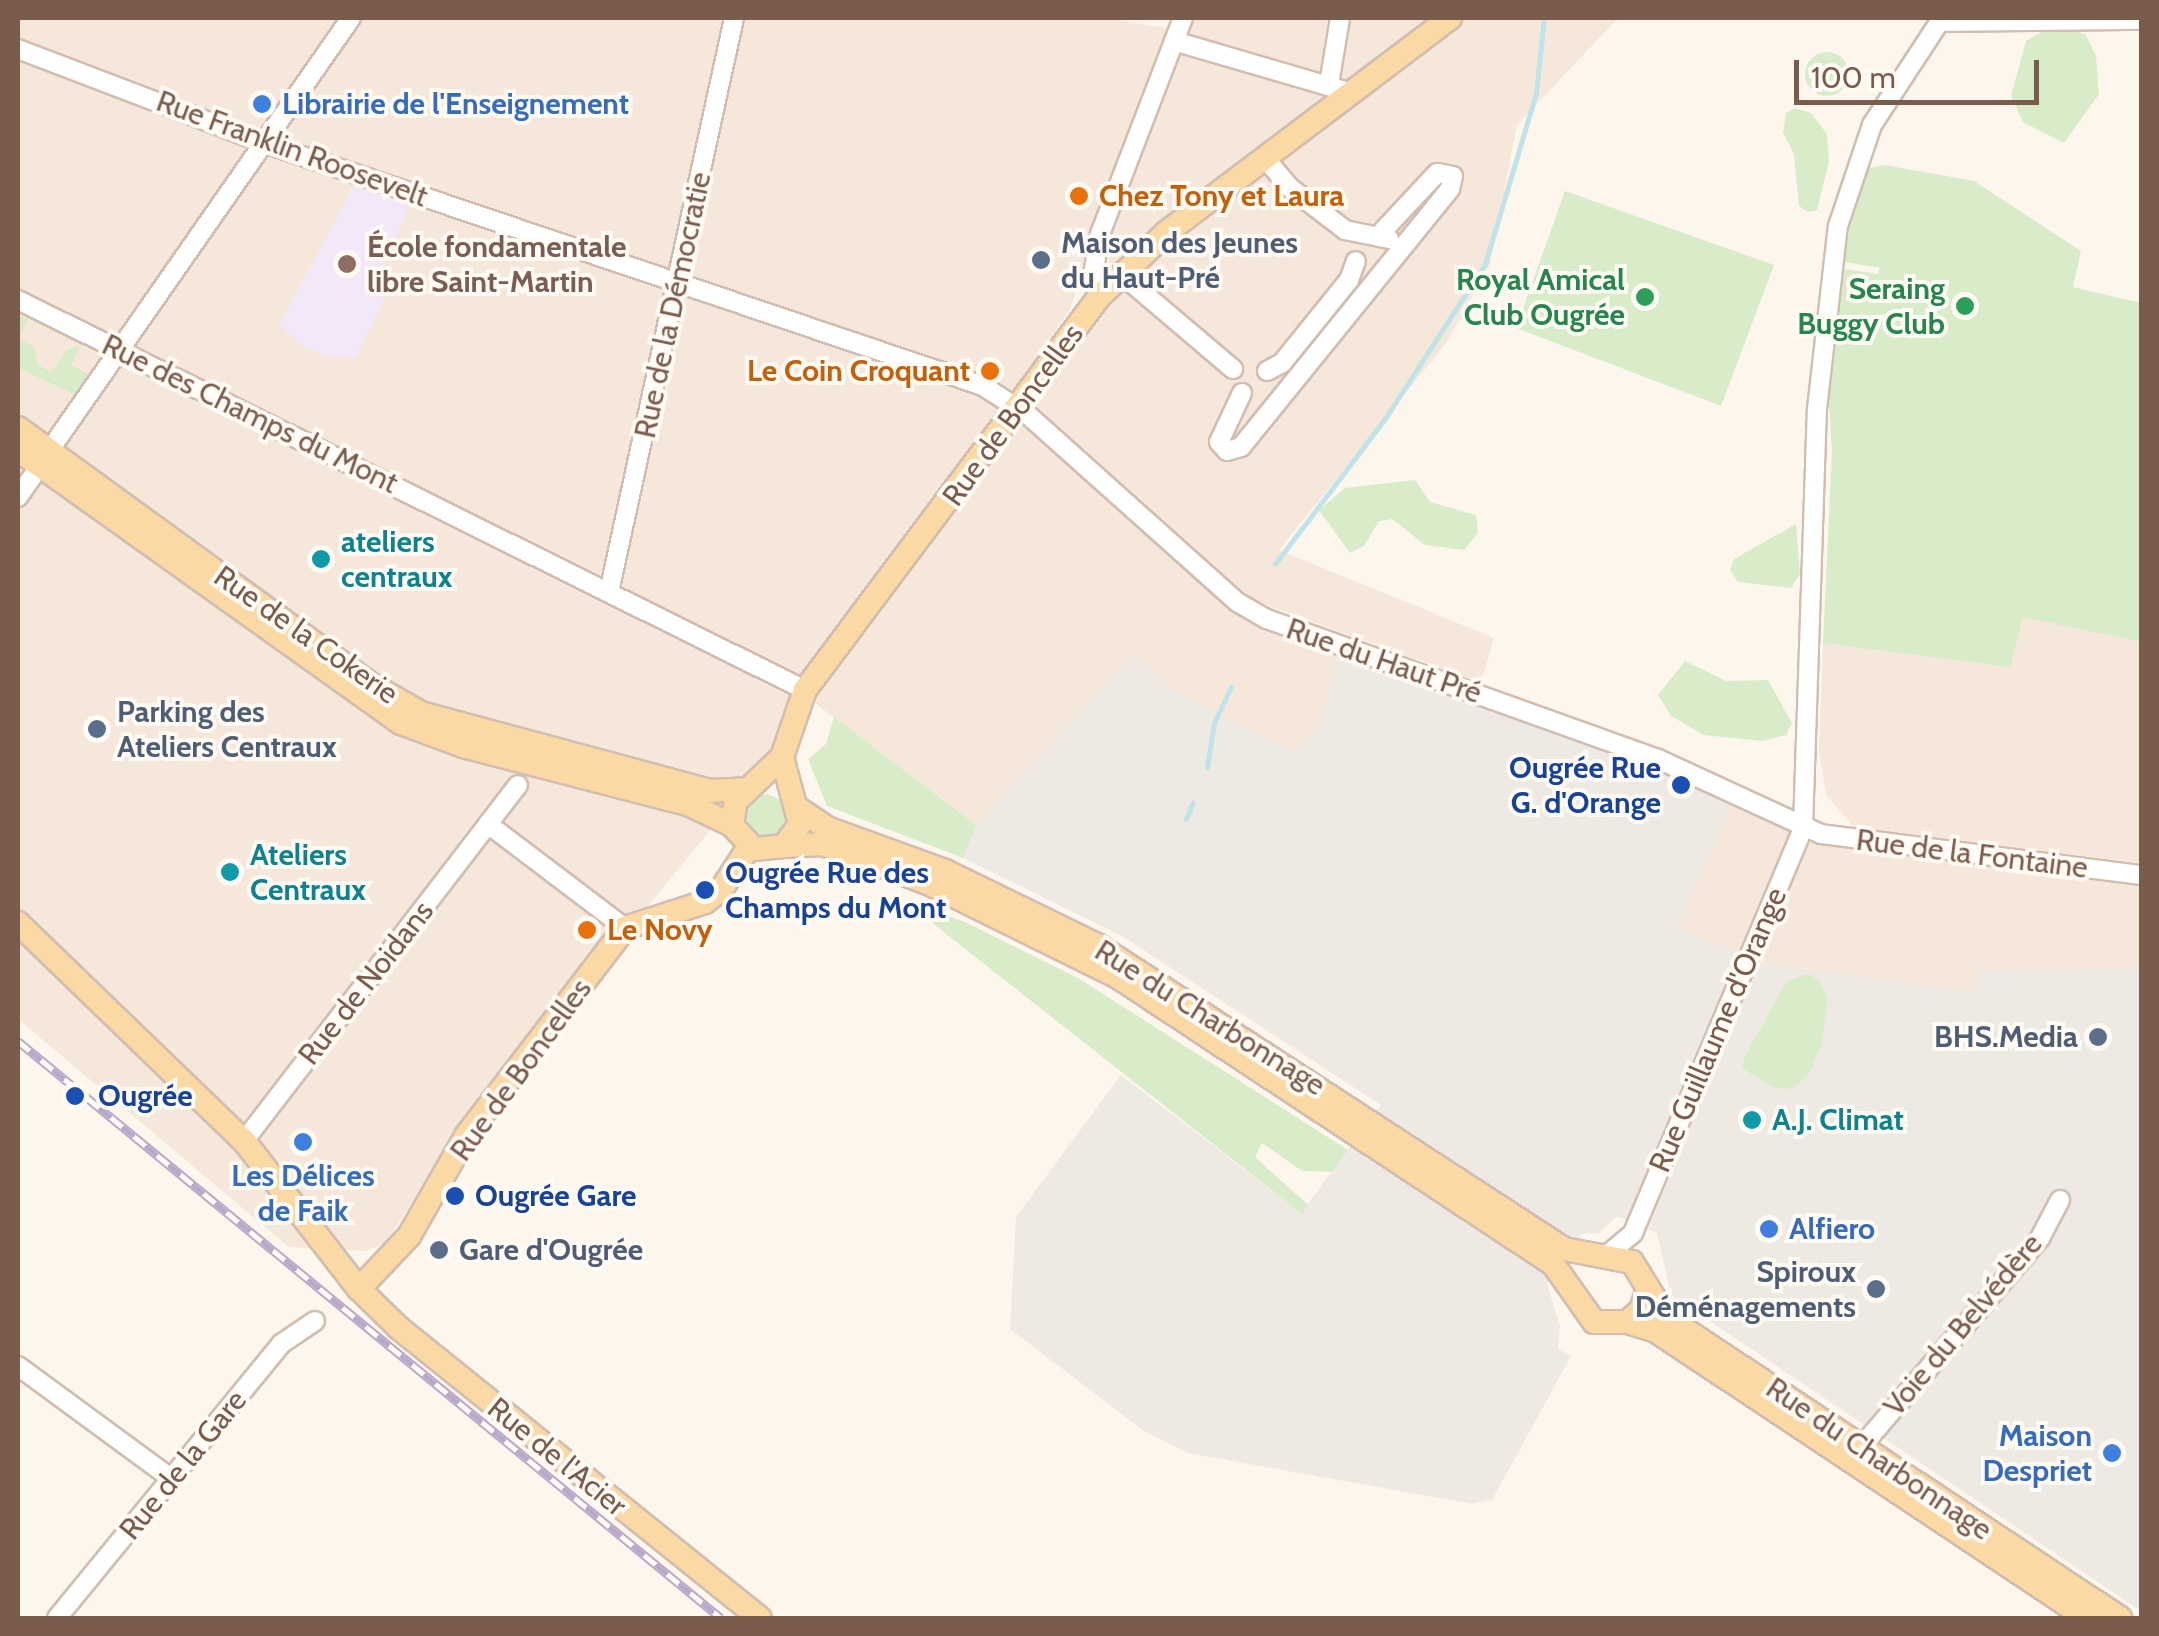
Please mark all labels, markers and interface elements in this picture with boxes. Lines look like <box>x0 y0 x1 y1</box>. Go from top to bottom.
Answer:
scale bar <box>1799 40 2044 102</box>
text: 100 m <box>1811 59 1896 96</box>
street label: Rue Franklin Roosevelt <box>152 83 432 215</box>
place label: Librairie de l'Enseignement <box>282 86 629 122</box>
marker: Librairie de l'Enseignement <box>251 93 273 115</box>
street label: Rue de la Démocratie <box>627 169 719 441</box>
place label: Chez Tony et Laura <box>1099 178 1344 214</box>
marker: Chez Tony et Laura <box>1068 185 1090 207</box>
place label: Maison des Jeunes du Haut-Pré <box>1061 225 1298 296</box>
place label: École fondamentale libre Saint-Martin <box>367 229 626 300</box>
marker: Maison des Jeunes du Haut-Pré <box>1030 249 1052 271</box>
marker: École fondamentale libre Saint-Martin <box>336 253 358 275</box>
place label: Royal Amical Club Ougrée <box>1456 262 1625 332</box>
place label: Seraing Buggy Club <box>1797 271 1945 342</box>
marker: Royal Amical Club Ougrée <box>1634 286 1656 308</box>
marker: Seraing Buggy Club <box>1954 295 1976 317</box>
street label: Rue de Boncelles <box>935 317 1091 513</box>
street label: Rue des Champs du Mont <box>96 327 404 501</box>
place label: Le Coin Croquant <box>747 353 970 389</box>
marker: Le Coin Croquant <box>979 360 1001 382</box>
place label: ateliers centraux <box>341 524 453 594</box>
marker: ateliers centraux <box>310 548 332 570</box>
street label: Rue de la Cokerie <box>207 558 405 712</box>
street label: Rue du Haut Pré <box>1282 611 1486 711</box>
place label: Parking des Ateliers Centraux <box>117 694 337 764</box>
marker: Parking des Ateliers Centraux <box>86 718 108 740</box>
place label: Ougrée Rue G. d'Orange <box>1509 750 1661 820</box>
marker: Ougrée Rue G. d'Orange <box>1670 774 1692 796</box>
street label: Rue de la Fontaine <box>1854 822 2090 886</box>
place label: Ateliers Centraux <box>250 837 366 908</box>
place label: Ougrée Rue des Champs du Mont <box>725 855 946 926</box>
marker: Ateliers Centraux <box>219 861 241 883</box>
marker: Ougrée Rue des Champs du Mont <box>694 879 716 901</box>
street label: Rue Guillaume d'Orange <box>1642 882 1794 1178</box>
street label: Rue de Noidans <box>291 894 441 1072</box>
place label: Le Novy <box>607 912 713 948</box>
marker: Le Novy <box>576 919 598 941</box>
street label: Rue du Charbonnage <box>1088 933 1332 1103</box>
street label: Rue de Boncelles <box>443 972 599 1168</box>
place label: BHS.Media <box>1934 1019 2078 1055</box>
marker: BHS.Media <box>2087 1026 2109 1048</box>
place label: Ougrée <box>98 1078 193 1114</box>
marker: Ougrée <box>62 1083 88 1109</box>
place label: A.J. Climat <box>1772 1102 1904 1138</box>
marker: A.J. Climat <box>1741 1109 1763 1131</box>
marker: Les Délices de Faik <box>292 1131 314 1153</box>
place label: Les Délices de Faik <box>231 1158 375 1228</box>
place label: Ougrée Gare <box>475 1178 636 1214</box>
marker: Ougrée Gare <box>444 1185 466 1207</box>
place label: Alfiero <box>1789 1211 1875 1247</box>
marker: Alfiero <box>1758 1218 1780 1240</box>
street label: Voie du Belvédère <box>1876 1226 2050 1424</box>
place label: Gare d'Ougrée <box>459 1232 643 1268</box>
marker: Gare d'Ougrée <box>428 1239 450 1261</box>
place label: Spiroux Déménagements <box>1635 1254 1856 1324</box>
marker: Spiroux Déménagements <box>1865 1278 1887 1300</box>
street label: Rue du Charbonnage <box>1759 1370 1999 1548</box>
street label: Rue de la Gare <box>112 1383 254 1547</box>
street label: Rue de l'Acier <box>480 1390 634 1524</box>
place label: Maison Despriet <box>1982 1418 2092 1488</box>
marker: Maison Despriet <box>2101 1442 2123 1464</box>

